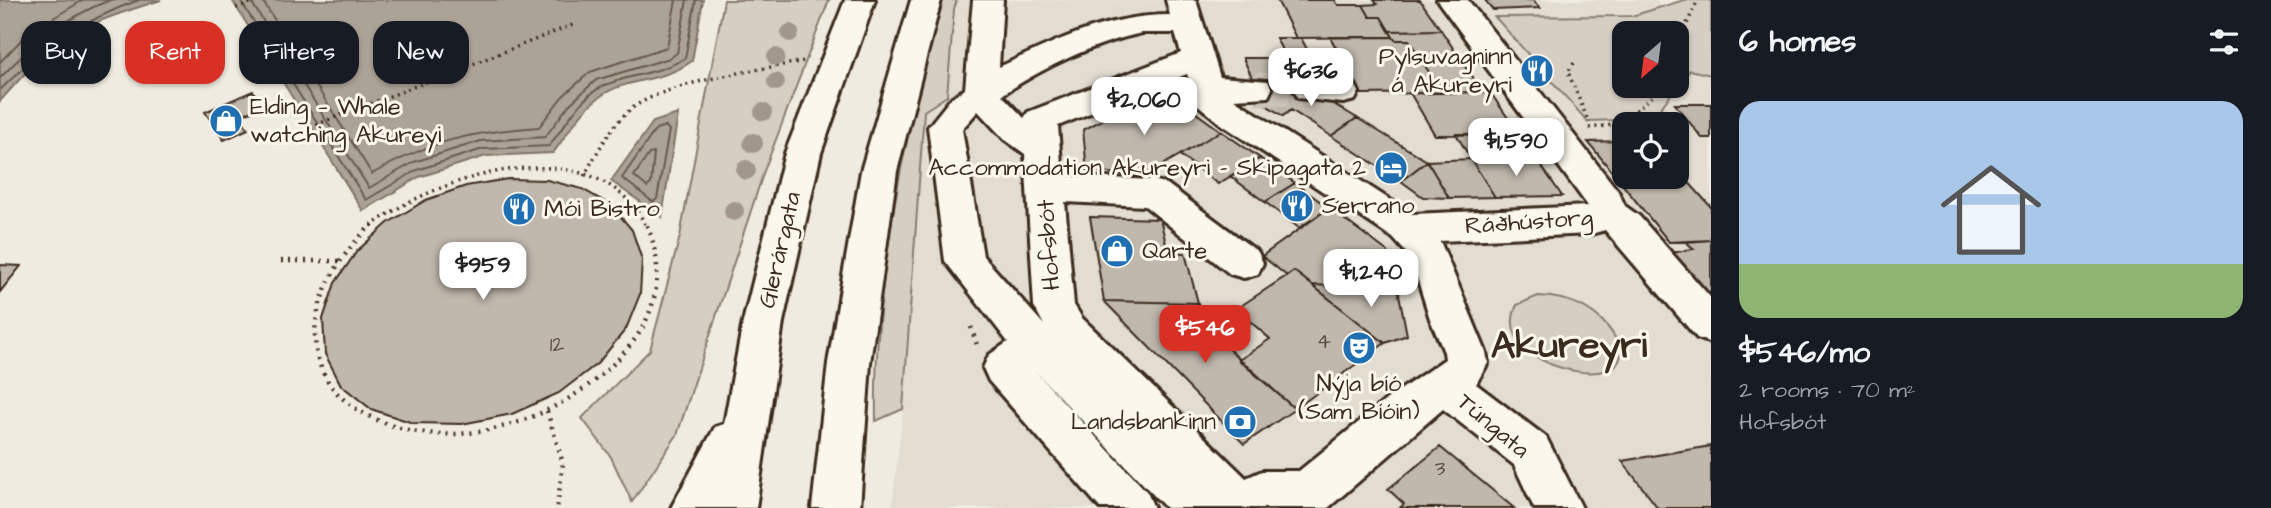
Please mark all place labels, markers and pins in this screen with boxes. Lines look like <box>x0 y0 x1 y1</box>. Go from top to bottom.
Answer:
place label: Pylsuvagninn á Akureyri <box>1379 40 1512 103</box>
pin: $636 <box>1270 48 1352 108</box>
restaurant icon: Pylsuvagninn á Akureyri <box>1518 52 1556 90</box>
pin: $2,060 <box>1087 78 1201 137</box>
place label: Elding — Whale watching Akureyi <box>250 90 442 153</box>
shop icon: Elding — Whale watching Akureyi <box>207 102 245 140</box>
pin: $1,590 <box>1459 118 1573 178</box>
hotel icon: Accommodation Akureyri - Skipagata 2 <box>1372 149 1410 187</box>
place label: Accommodation Akureyri - Skipagata 2 <box>928 151 1366 186</box>
restaurant icon: Serrano <box>1278 187 1316 225</box>
place label: Serrano <box>1322 189 1415 223</box>
restaurant icon: Mói Bistro <box>500 190 538 228</box>
place label: Mói Bistro <box>544 192 660 226</box>
shop icon: Qarte <box>1098 232 1136 270</box>
place label: Qarte <box>1142 234 1207 268</box>
pin: $959 <box>442 243 524 302</box>
pin: $1,240 <box>1314 250 1428 309</box>
pin: $546 <box>1164 306 1246 365</box>
theatre icon: Nýja bíó (Sam Bíóin) <box>1340 329 1378 367</box>
place label: Nýja bíó (Sam Bíóin) <box>1298 367 1420 429</box>
bank icon: Landsbankinn <box>1221 403 1259 441</box>
place label: Landsbankinn <box>1071 405 1216 439</box>

